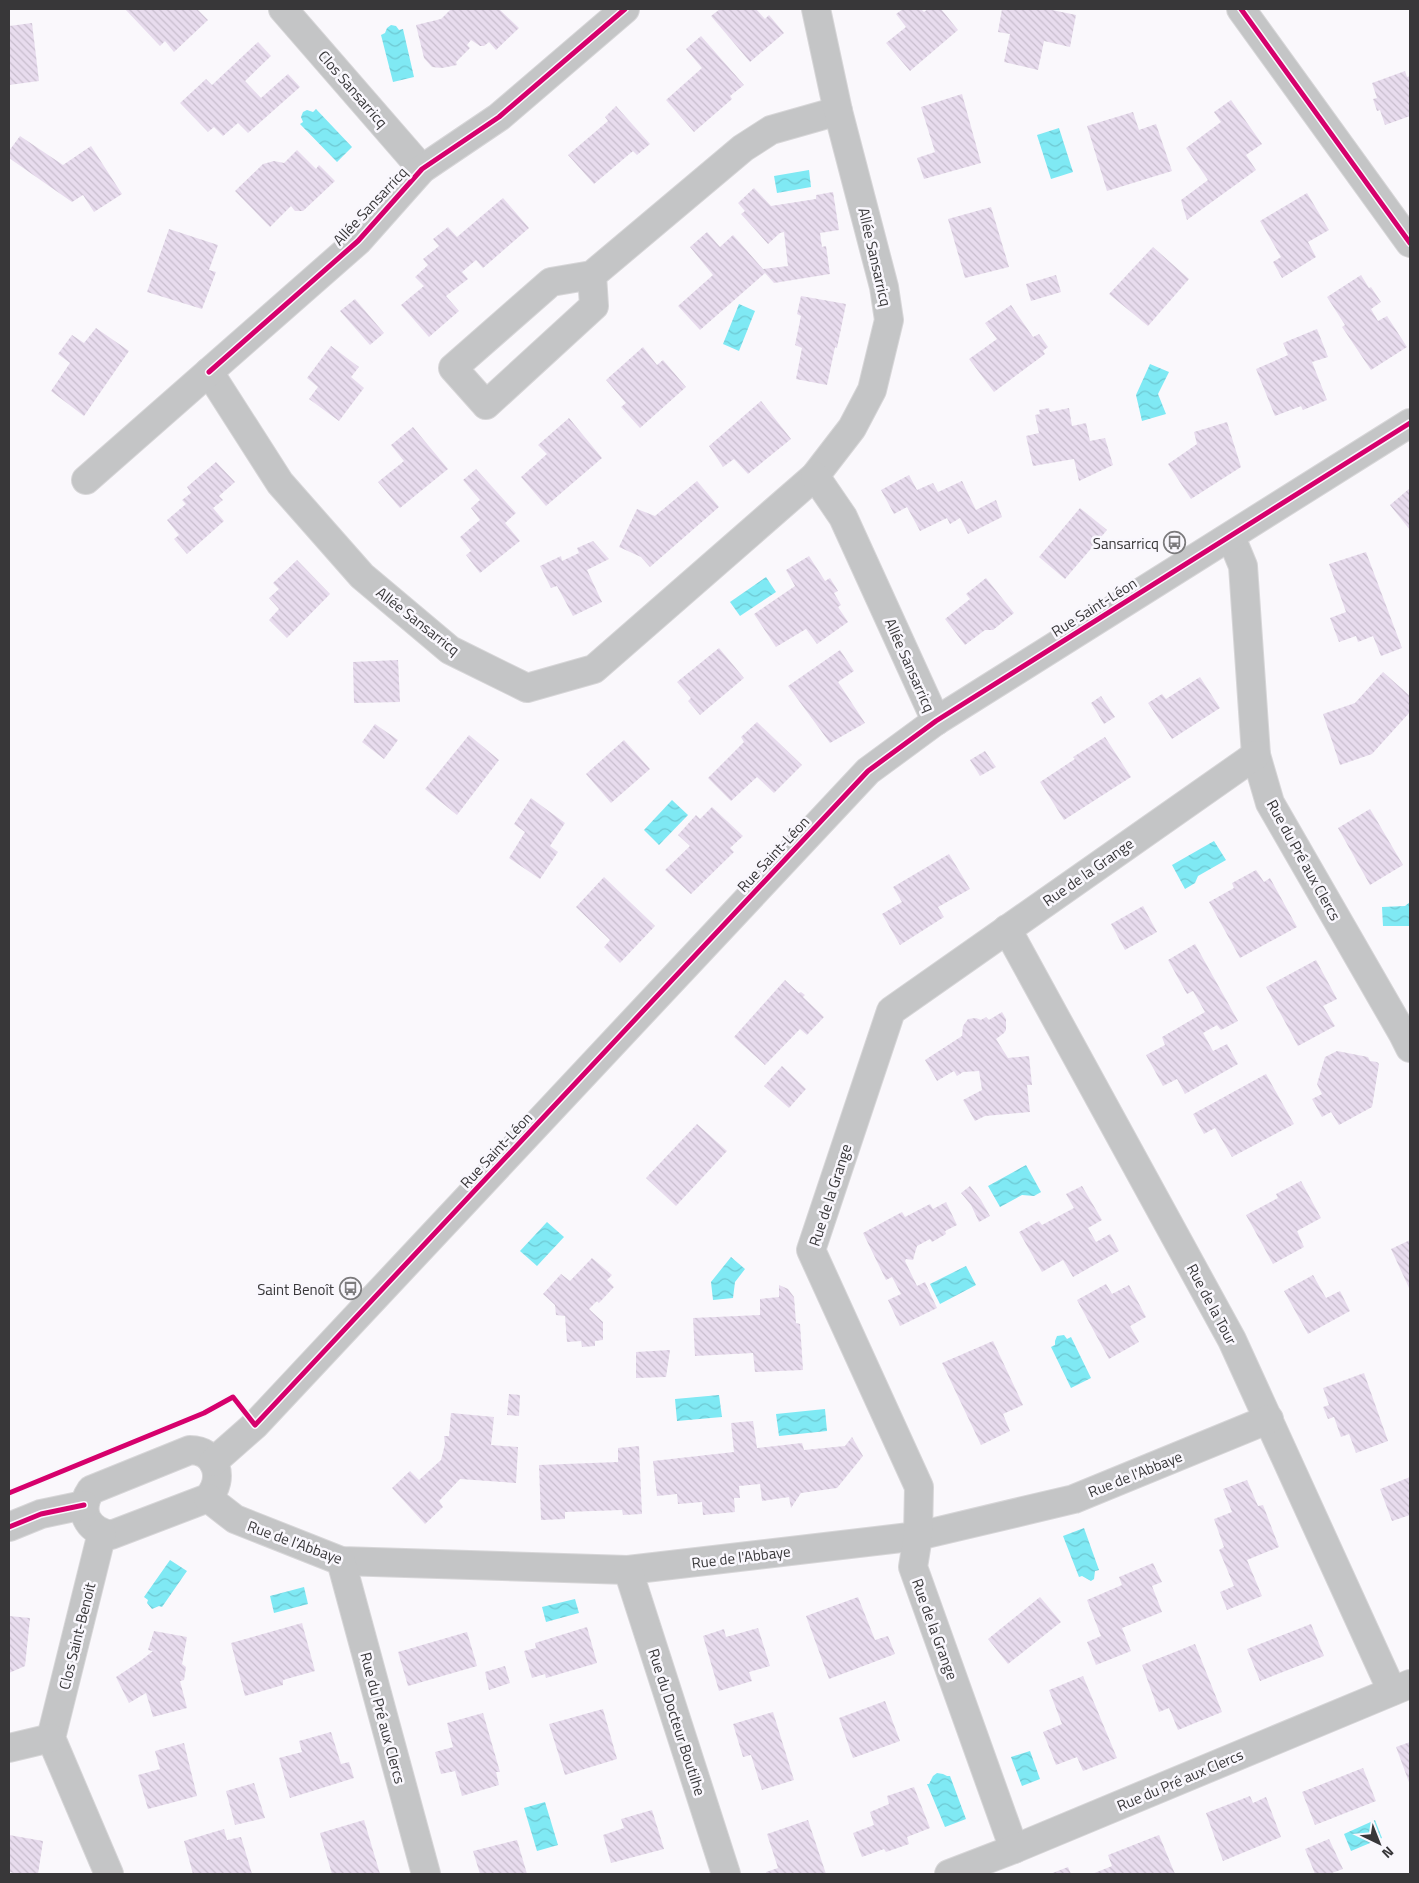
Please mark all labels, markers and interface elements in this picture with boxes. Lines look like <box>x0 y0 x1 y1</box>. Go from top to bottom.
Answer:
street label: Clos Sansarricq <box>313 45 393 133</box>
street label: Allée Sansarricq <box>327 161 413 251</box>
street label: Allée Sansarricq <box>852 205 898 309</box>
bus stop icon: Sansarricq <box>1163 531 1187 555</box>
place label: Sansarricq <box>1093 532 1159 555</box>
street label: Rue Saint-Léon <box>1047 572 1141 642</box>
street label: Allée Sansarricq <box>371 581 465 661</box>
street label: Allée Sansarricq <box>879 614 941 716</box>
street label: Rue du Pré aux Clercs <box>1261 795 1347 925</box>
street label: Rue Saint-Léon <box>731 811 815 897</box>
street label: Rue de la Grange <box>1038 832 1138 912</box>
street label: Rue Saint-Léon <box>454 1107 538 1193</box>
street label: Rue de la Grange <box>803 1141 857 1249</box>
street label: Rue de la Tour <box>1181 1259 1243 1349</box>
bus stop icon: Saint Benoît <box>338 1277 362 1301</box>
place label: Saint Benoît <box>257 1278 335 1301</box>
street label: Rue de l'Abbaye <box>1084 1445 1186 1503</box>
street label: Rue de l'Abbaye <box>244 1514 346 1570</box>
street label: Rue de l'Abbaye <box>690 1540 792 1574</box>
street label: Rue de la Grange <box>906 1575 964 1683</box>
street label: Clos Saint-Benoit <box>53 1579 102 1692</box>
street label: Rue du Docteur Boutilhe <box>642 1645 712 1799</box>
street label: Rue du Pré aux Clercs <box>354 1650 412 1786</box>
street label: Rue du Pré aux Clercs <box>1113 1743 1247 1817</box>
north arrow <box>1354 1818 1404 1868</box>
text: N <box>1377 1842 1399 1864</box>

